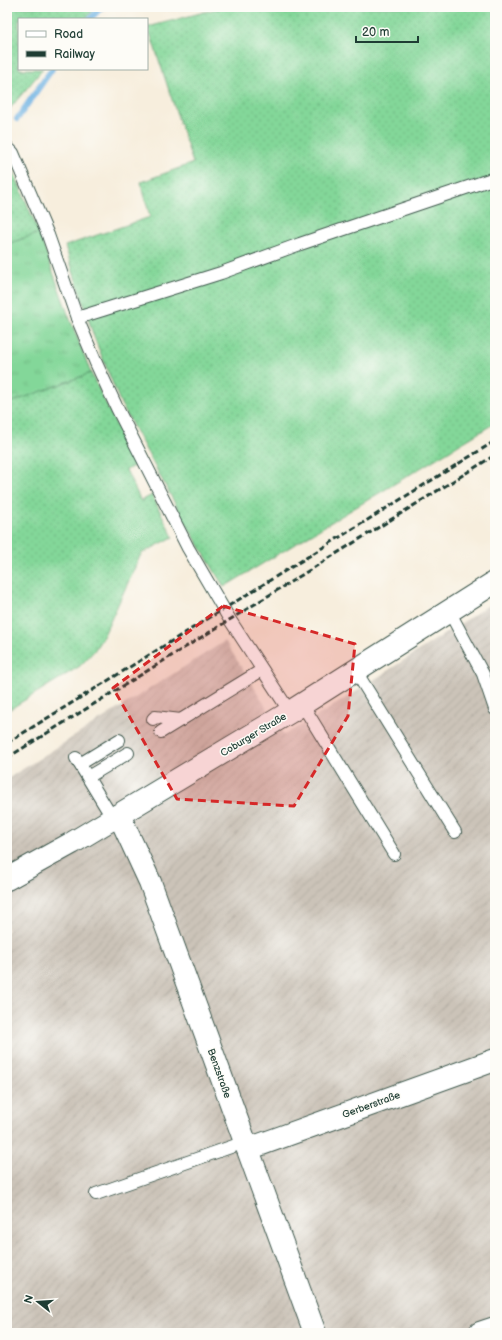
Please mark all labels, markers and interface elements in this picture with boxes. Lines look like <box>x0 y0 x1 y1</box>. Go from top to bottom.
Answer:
legend <box>18 18 148 70</box>
scale bar <box>356 18 418 44</box>
text: 20 m <box>362 25 389 40</box>
text: Road <box>54 27 83 42</box>
text: Railway <box>54 47 96 62</box>
street label: Coburger Straße <box>218 710 289 759</box>
street label: Benzstraße <box>205 1047 234 1100</box>
street label: Gerberstraße <box>341 1089 402 1121</box>
north arrow <box>18 1282 58 1322</box>
text: N <box>21 1293 36 1305</box>

